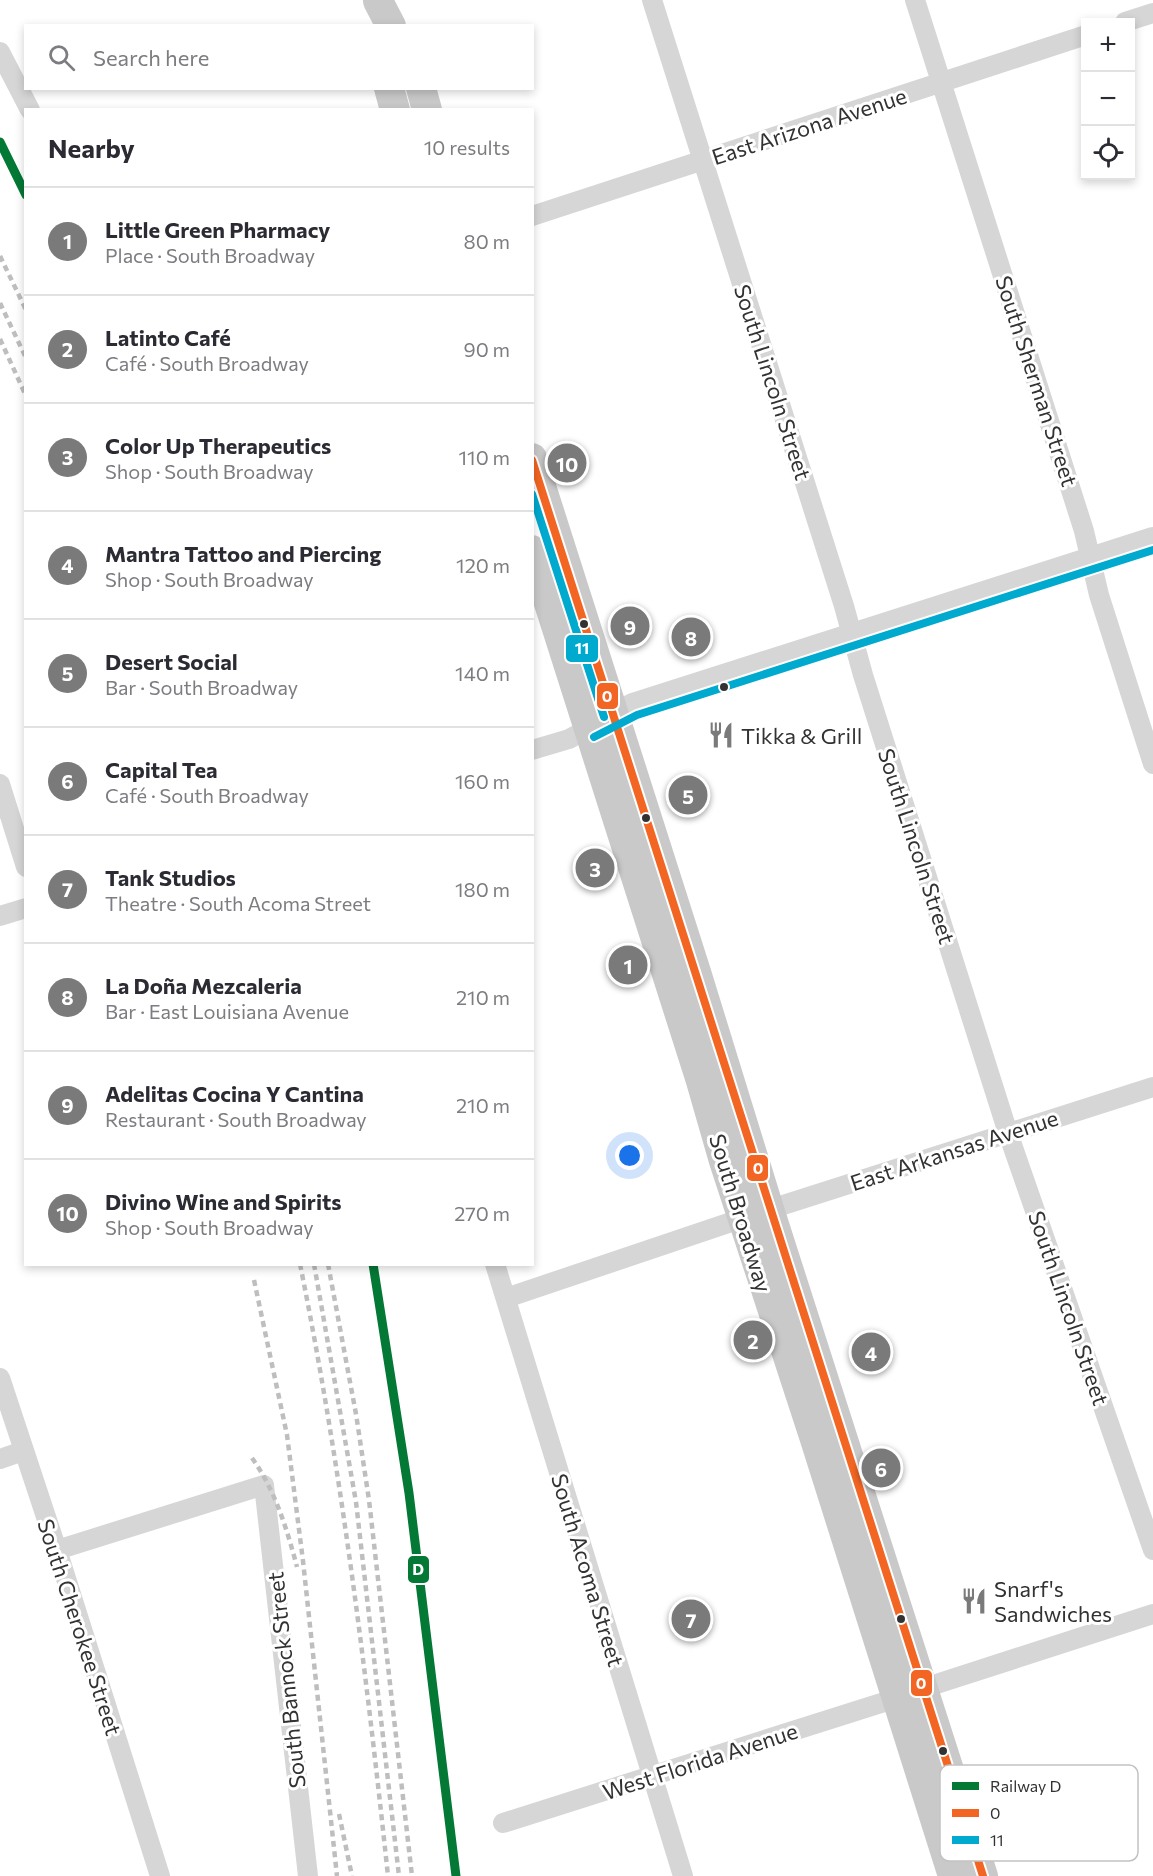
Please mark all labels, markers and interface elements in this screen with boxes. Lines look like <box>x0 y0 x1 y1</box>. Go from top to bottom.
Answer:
map controls <box>1081 18 1135 180</box>
button: + <box>1081 18 1135 72</box>
search box <box>24 24 534 90</box>
icon: search <box>45 41 78 74</box>
text: Search here <box>93 44 209 71</box>
button: − <box>1081 72 1135 126</box>
street label: East Arizona Avenue <box>708 82 910 170</box>
button: locate <box>1081 126 1135 180</box>
text: Nearby <box>48 132 135 163</box>
text: 10 results <box>424 135 510 159</box>
text: Little Green Pharmacy <box>105 216 330 243</box>
text: 1 <box>63 229 72 253</box>
text: 80 m <box>464 229 510 253</box>
text: Place · South Broadway <box>105 243 315 267</box>
street label: South Sherman Street <box>990 272 1084 490</box>
street label: South Lincoln Street <box>729 281 817 483</box>
text: Latinto Café <box>105 324 231 351</box>
text: 2 <box>62 337 73 361</box>
text: 90 m <box>464 337 510 361</box>
text: Café · South Broadway <box>105 351 309 375</box>
text: Color Up Therapeutics <box>105 432 331 459</box>
pin: 10 <box>548 440 586 486</box>
text: 3 <box>62 445 73 469</box>
text: 110 m <box>459 445 510 469</box>
text: Shop · South Broadway <box>105 459 314 483</box>
text: Mantra Tattoo and Piercing <box>105 540 381 567</box>
text: 4 <box>61 553 74 577</box>
text: 120 m <box>456 553 510 577</box>
text: Shop · South Broadway <box>105 567 314 591</box>
pin: 9 <box>610 604 650 648</box>
pin: 8 <box>672 614 710 660</box>
unlabelled marker <box>578 618 590 630</box>
line badge: 11 <box>565 634 599 663</box>
text: 11 <box>575 638 589 657</box>
text: Desert Social <box>105 648 238 675</box>
text: 5 <box>62 661 73 685</box>
text: 140 m <box>455 661 510 685</box>
text: Bar · South Broadway <box>105 675 298 699</box>
unlabelled marker <box>718 681 730 693</box>
line badge: 0 <box>596 682 619 710</box>
text: 0 <box>602 686 612 705</box>
restaurant icon: Tikka & Grill <box>706 720 736 750</box>
place label: Tikka & Grill <box>741 722 862 749</box>
street label: South Lincoln Street <box>873 745 961 947</box>
text: Capital Tea <box>105 756 218 783</box>
text: 6 <box>61 769 74 793</box>
text: 160 m <box>455 769 510 793</box>
pin: 5 <box>668 772 708 818</box>
text: Café · South Broadway <box>105 783 309 807</box>
unlabelled marker <box>640 812 652 824</box>
pin: 3 <box>576 846 614 890</box>
text: Tank Studios <box>105 864 236 891</box>
text: 7 <box>62 877 73 901</box>
text: 180 m <box>455 877 510 901</box>
text: Theatre · South Acoma Street <box>105 891 371 915</box>
pin: 1 <box>608 942 648 988</box>
text: La Doña Mezcaleria <box>105 972 302 999</box>
text: 8 <box>61 985 74 1009</box>
text: 210 m <box>456 985 510 1009</box>
text: Bar · East Louisiana Avenue <box>105 999 349 1023</box>
text: Adelitas Cocina Y Cantina <box>105 1080 364 1107</box>
text: 9 <box>61 1093 74 1117</box>
text: 210 m <box>456 1093 510 1117</box>
street label: East Arkansas Avenue <box>847 1104 1061 1196</box>
text: Restaurant · South Broadway <box>105 1107 367 1131</box>
street label: South Broadway <box>704 1131 778 1295</box>
your location <box>615 1141 644 1170</box>
line badge: 0 <box>746 1154 769 1182</box>
text: 0 <box>753 1158 763 1177</box>
text: Divino Wine and Spirits <box>105 1188 342 1215</box>
text: 10 <box>56 1201 79 1225</box>
text: 270 m <box>454 1201 510 1225</box>
street label: South Lincoln Street <box>1023 1207 1115 1409</box>
text: Shop · South Broadway <box>105 1215 314 1239</box>
pin: 2 <box>734 1318 772 1362</box>
pin: 4 <box>852 1330 890 1374</box>
pin: 6 <box>862 1446 900 1490</box>
street label: South Acoma Street <box>546 1470 630 1670</box>
street label: South Cherokee Street <box>32 1515 128 1739</box>
line badge: D <box>407 1555 430 1584</box>
text: D <box>412 1559 424 1578</box>
street label: South Bannock Street <box>261 1570 311 1790</box>
place label: Snarf's Sandwiches <box>994 1575 1112 1627</box>
restaurant icon: Snarf's Sandwiches <box>959 1586 989 1616</box>
pin: 7 <box>672 1596 710 1642</box>
unlabelled marker <box>895 1613 907 1625</box>
line badge: 0 <box>910 1669 933 1697</box>
text: 0 <box>916 1673 926 1692</box>
street label: West Florida Avenue <box>599 1717 801 1805</box>
unlabelled marker <box>937 1745 949 1757</box>
legend <box>940 1765 1138 1861</box>
text: Railway D <box>990 1776 1061 1795</box>
text: 0 <box>990 1803 1000 1822</box>
text: 11 <box>990 1830 1004 1849</box>

